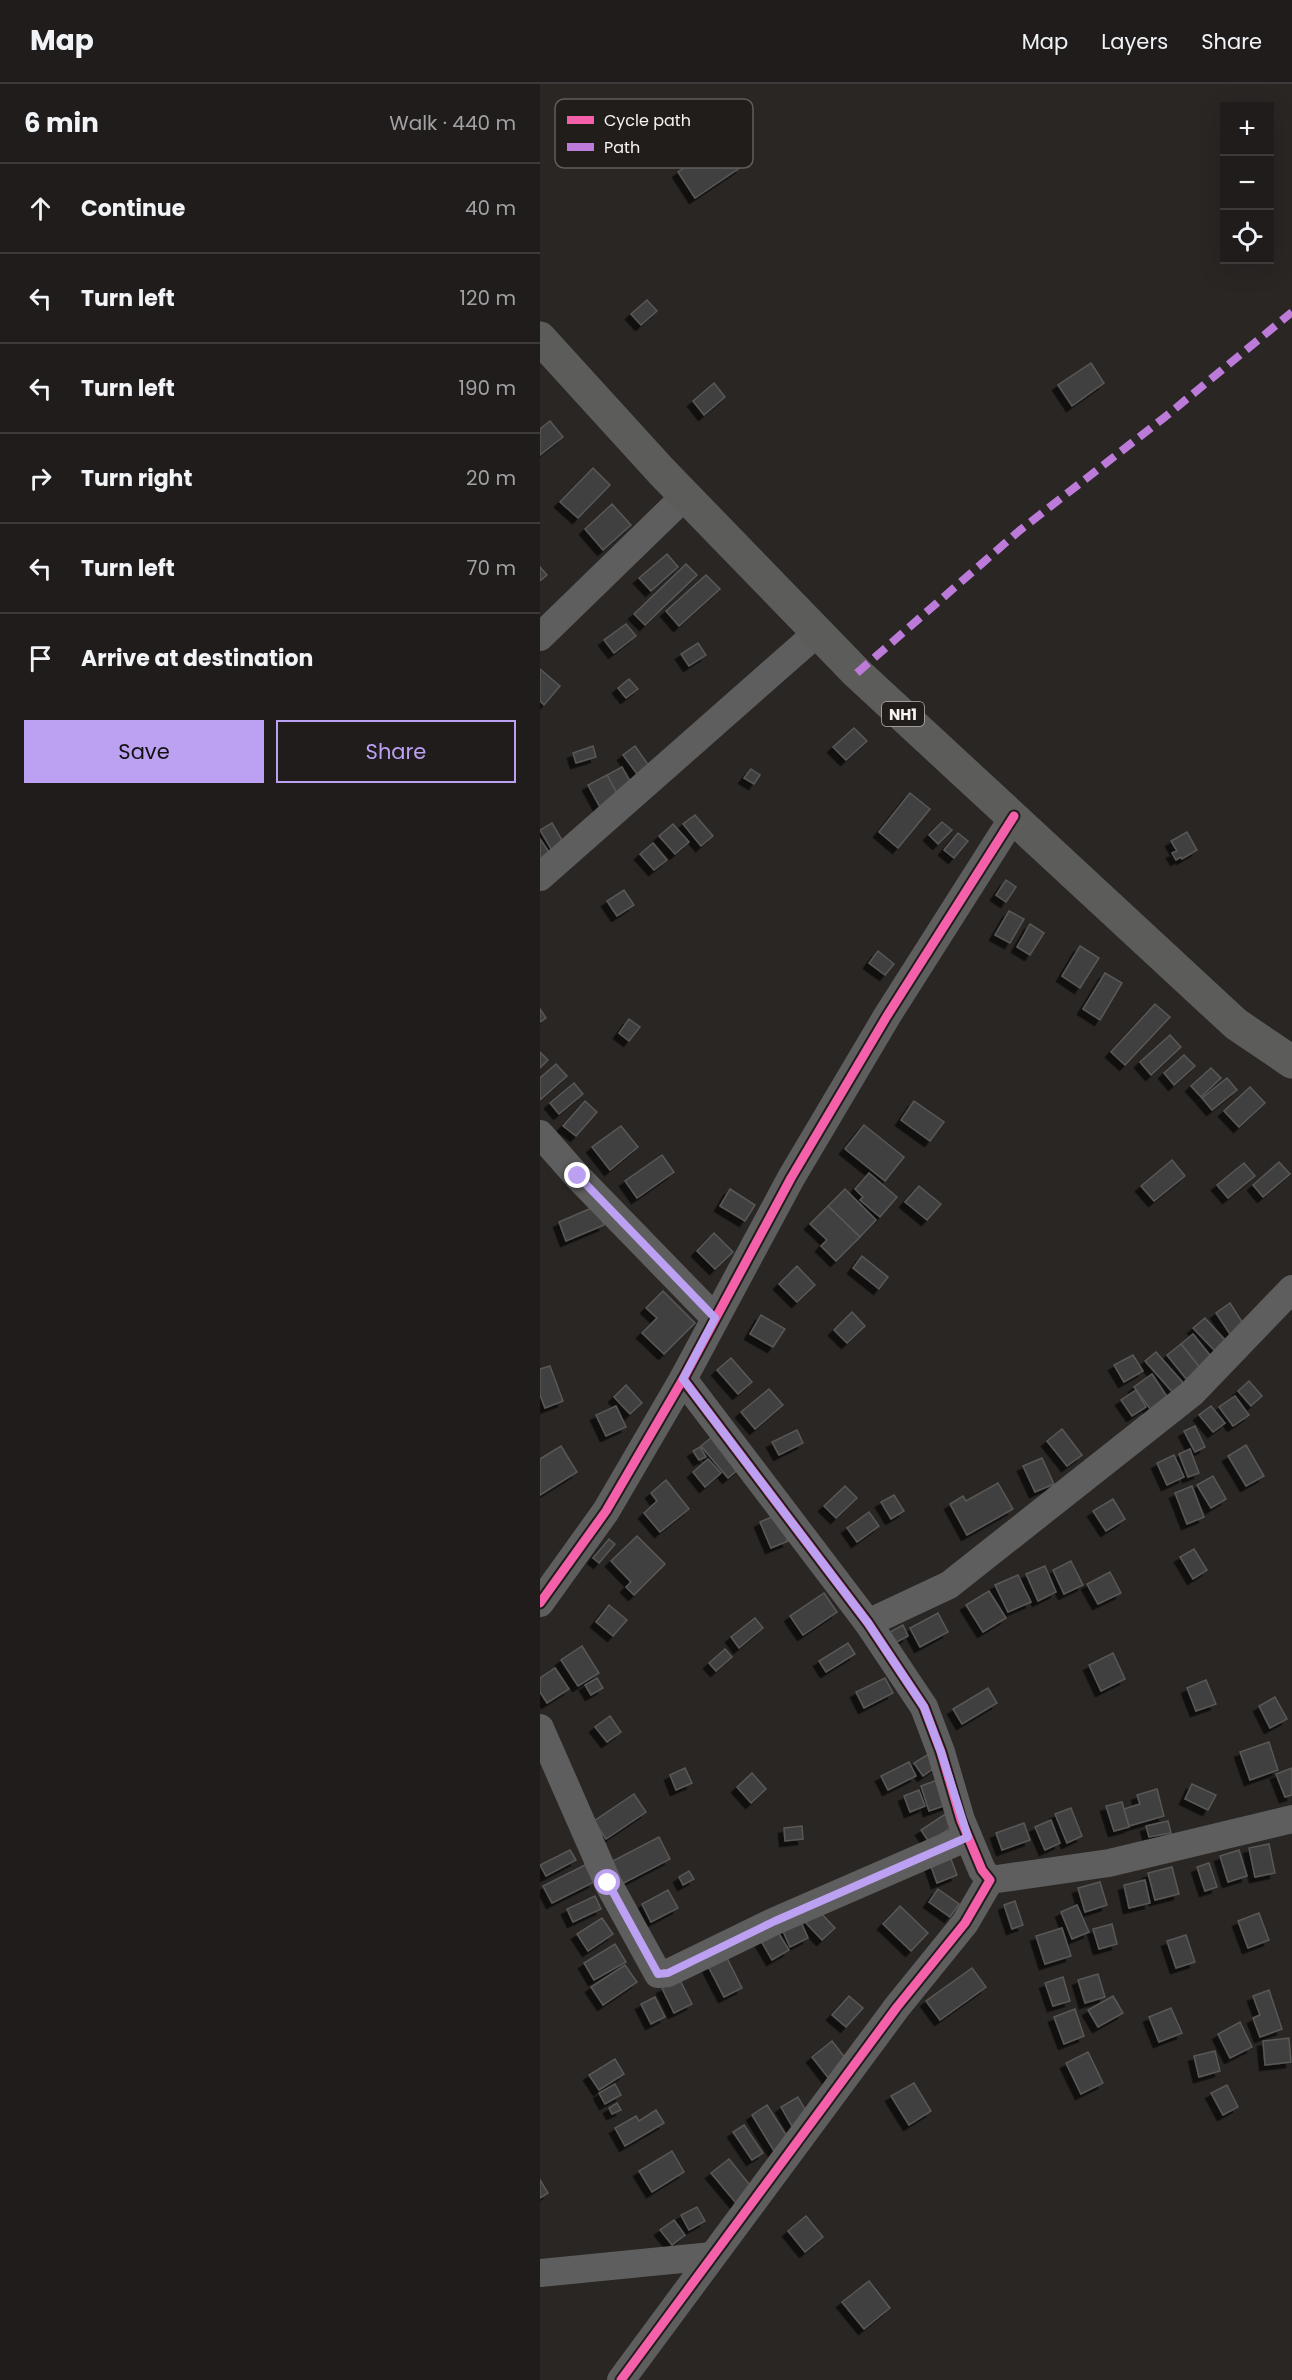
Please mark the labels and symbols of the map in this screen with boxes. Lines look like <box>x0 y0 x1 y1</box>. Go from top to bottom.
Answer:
legend <box>555 99 753 168</box>
text: Cycle path <box>604 109 691 132</box>
text: Path <box>604 136 640 159</box>
road number: NH1 <box>882 702 924 726</box>
route end <box>564 1162 590 1188</box>
route start <box>594 1869 620 1895</box>

